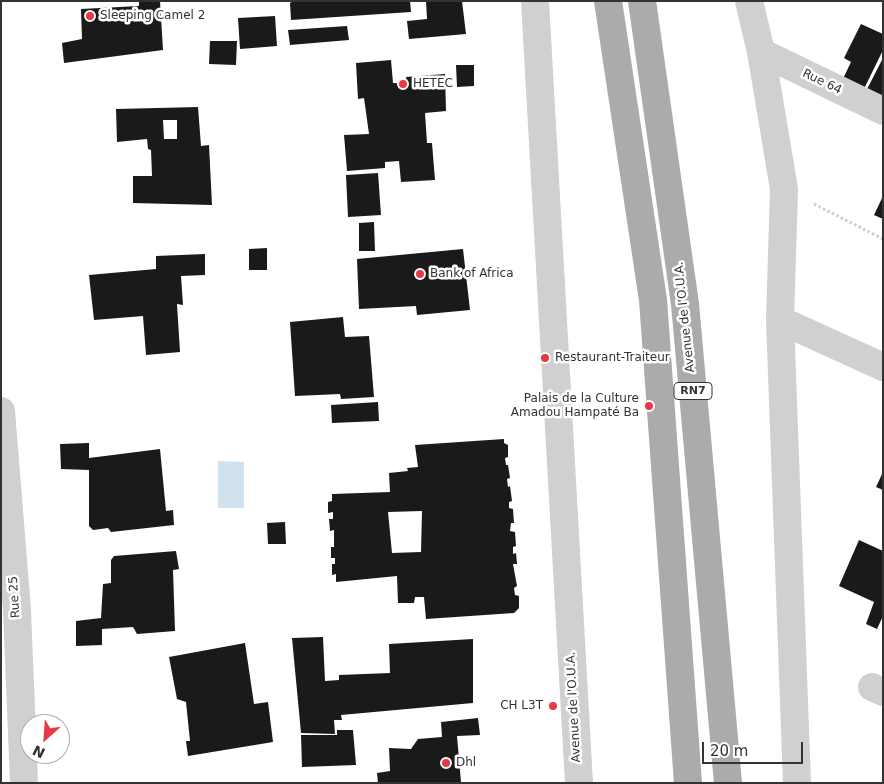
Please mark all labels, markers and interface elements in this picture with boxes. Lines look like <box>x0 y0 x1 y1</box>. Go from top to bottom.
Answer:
place label: Sleeping Camel 2 <box>100 9 205 23</box>
marker: Sleeping Camel 2 <box>84 10 96 22</box>
street label: Rue 64 <box>800 66 844 98</box>
place label: HETEC <box>413 77 453 91</box>
marker: HETEC <box>397 78 409 90</box>
street label: Avenue de l'O.U.A. <box>672 261 698 373</box>
place label: Bank of Africa <box>430 267 514 281</box>
marker: Bank of Africa <box>414 268 426 280</box>
place label: Restaurant-Traiteur <box>555 351 670 365</box>
marker: Restaurant-Traiteur <box>539 352 551 364</box>
road number: RN7 <box>674 382 712 400</box>
place label: Palais de la Culture Amadou Hampaté Ba <box>511 392 639 420</box>
marker: Palais de la Culture Amadou Hampaté Ba <box>643 400 655 412</box>
street label: Rue 25 <box>6 576 24 618</box>
street label: Avenue de l'O.U.A. <box>564 651 584 763</box>
place label: CH L3T <box>500 699 543 713</box>
marker: CH L3T <box>547 700 559 712</box>
north arrow <box>20 714 70 764</box>
scale bar <box>704 732 805 764</box>
text: N <box>30 742 48 761</box>
text: 20 m <box>710 742 748 760</box>
place label: Dhl <box>456 756 476 770</box>
marker: Dhl <box>440 757 452 769</box>

